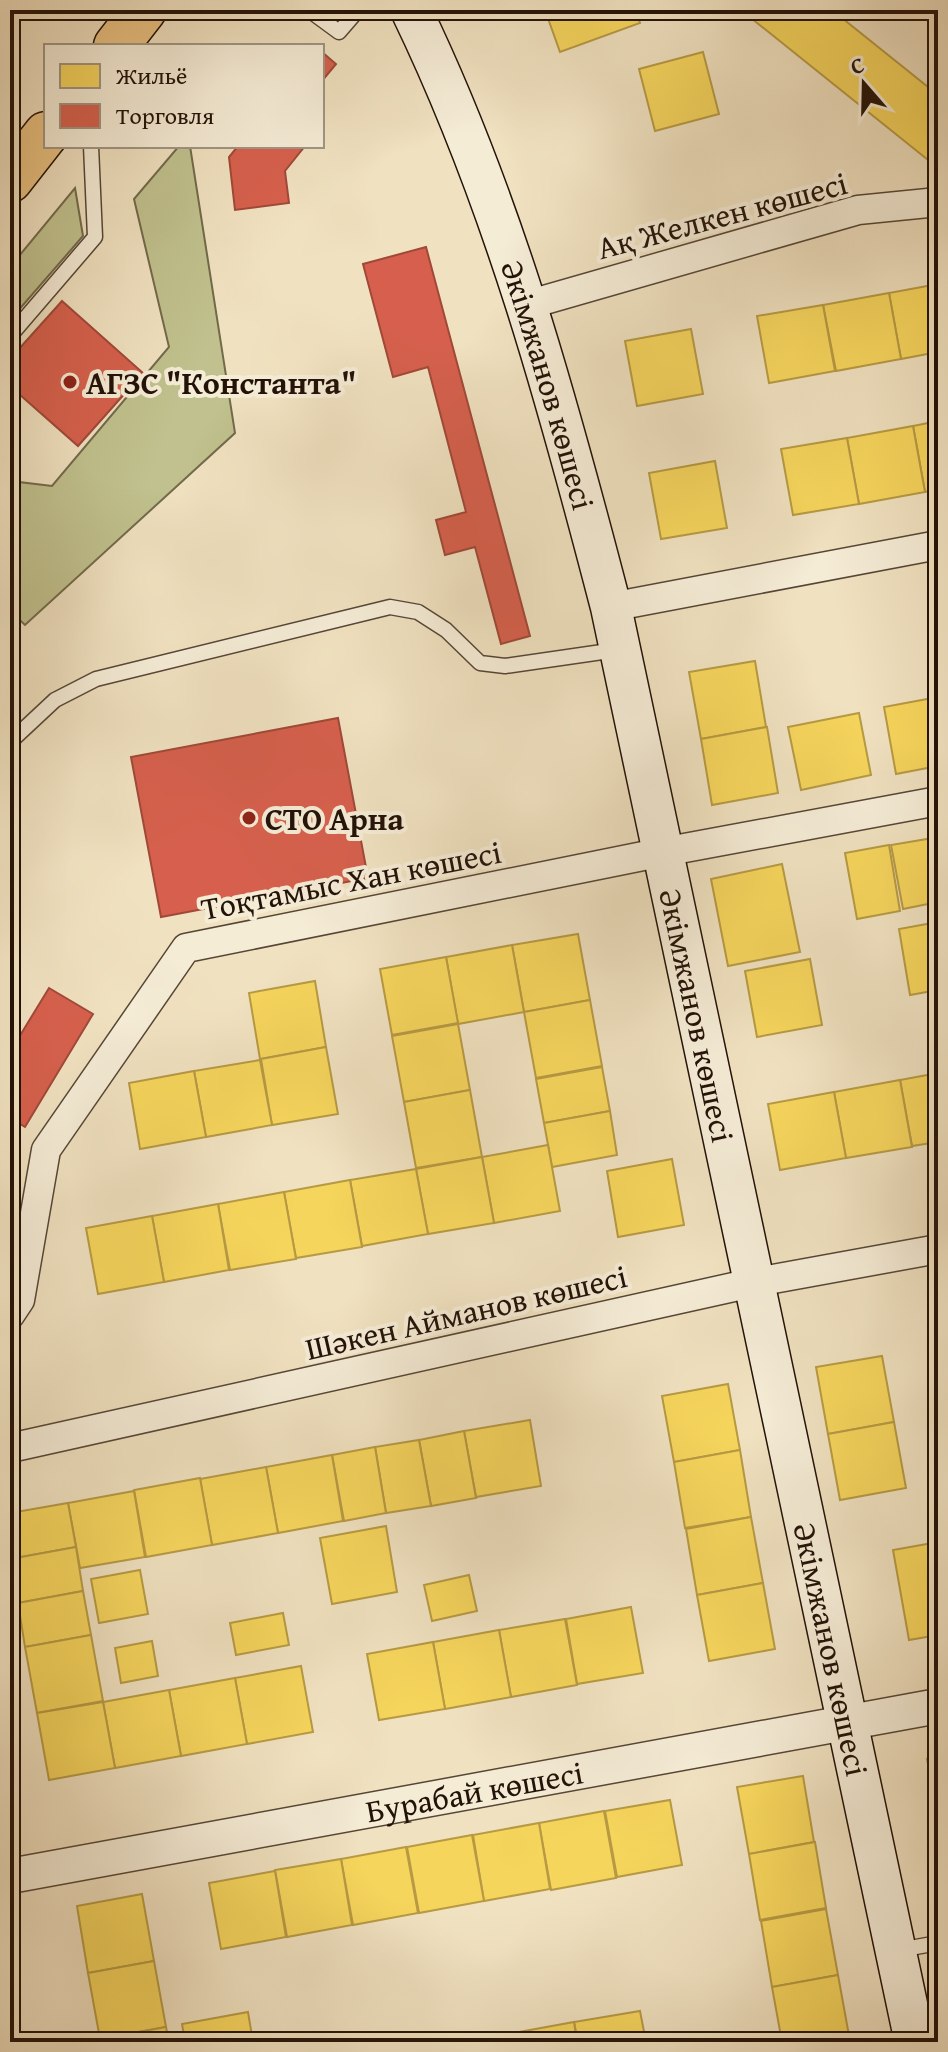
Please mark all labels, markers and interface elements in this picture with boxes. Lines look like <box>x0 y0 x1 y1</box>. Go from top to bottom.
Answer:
legend <box>44 44 324 148</box>
north arrow <box>824 44 904 124</box>
text: С <box>846 48 868 82</box>
text: Жильё <box>115 58 187 93</box>
text: Торговля <box>116 98 214 133</box>
street label: Ақ Желкен көшесі <box>592 159 852 271</box>
street label: Әкімжанов көшесі <box>490 254 608 515</box>
place label: АГЗС "Константа" <box>86 359 356 406</box>
marker: АГЗС "Константа" <box>61 373 79 391</box>
place label: СТО Арна <box>265 795 404 842</box>
marker: СТО Арна <box>240 809 258 827</box>
street label: Тоқтамыс Хан көшесі <box>197 828 505 932</box>
street label: Әкімжанов көшесі <box>648 884 747 1146</box>
street label: Шәкен Айманов көшесі <box>301 1252 631 1372</box>
street label: Әкімжанов көшесі <box>782 1518 882 1780</box>
street label: Бурабай көшесі <box>362 1748 587 1834</box>

